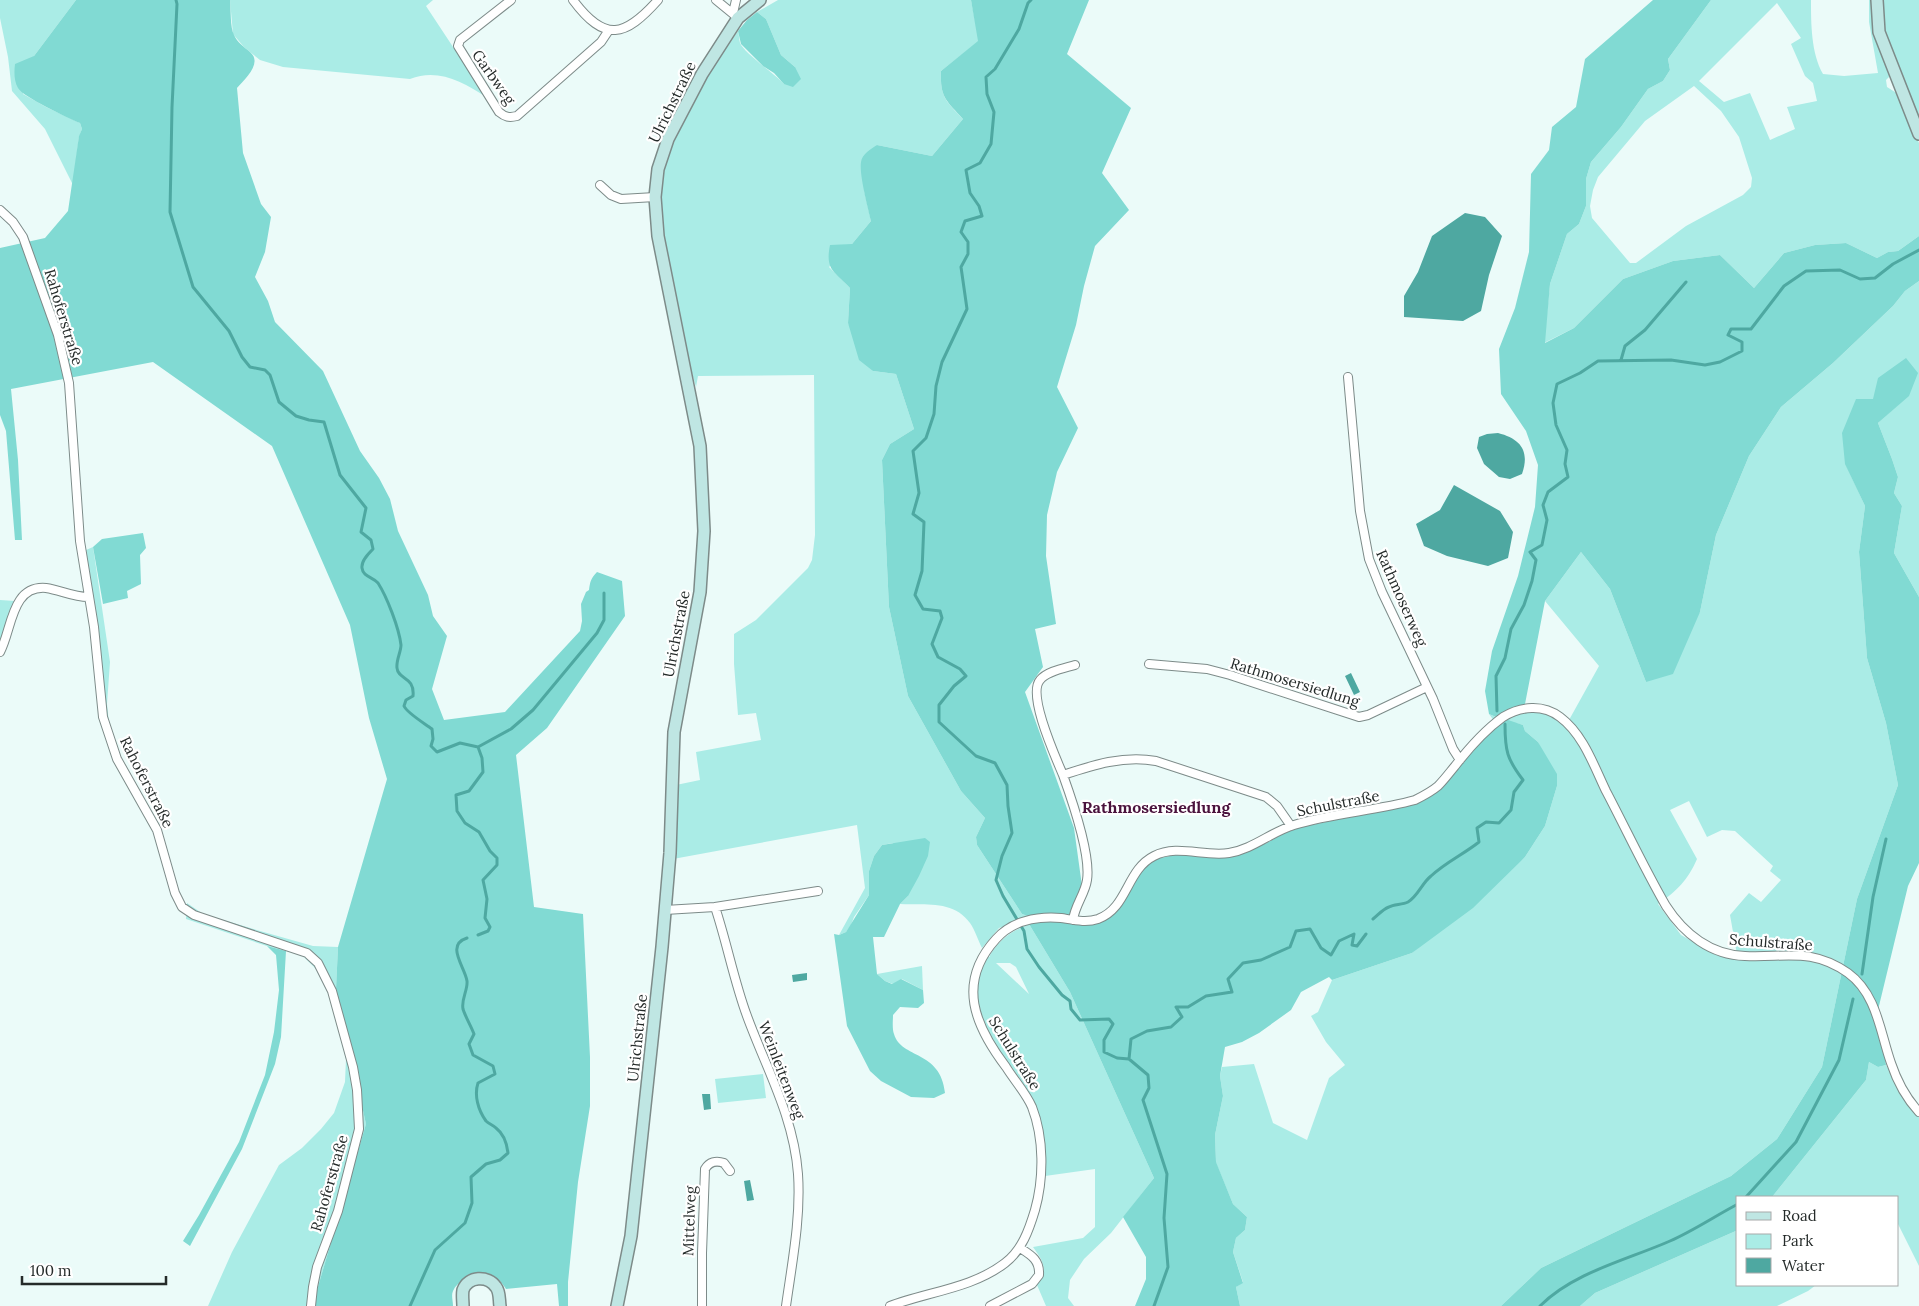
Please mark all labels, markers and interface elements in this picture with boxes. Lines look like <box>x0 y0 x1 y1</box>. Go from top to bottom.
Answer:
street label: Garbweg <box>468 46 520 109</box>
street label: Ulrichstraße <box>644 58 700 146</box>
street label: Rahoferstraße <box>40 267 88 367</box>
street label: Rathmoserweg <box>1372 547 1432 650</box>
street label: Ulrichstraße <box>658 589 694 679</box>
street label: Rathmosersiedlung <box>1228 653 1363 711</box>
street label: Rahoferstraße <box>116 733 178 831</box>
street label: Schulstraße <box>1295 786 1381 820</box>
district label: Rathmosersiedlung <box>1082 797 1231 817</box>
street label: Schulstraße <box>1729 930 1813 954</box>
street label: Ulrichstraße <box>623 993 651 1083</box>
street label: Schulstraße <box>985 1012 1045 1094</box>
street label: Weinleitenweg <box>755 1018 810 1122</box>
street label: Rahoferstraße <box>306 1132 352 1234</box>
street label: Mittelweg <box>678 1185 700 1257</box>
legend <box>1736 1196 1899 1286</box>
text: Road <box>1782 1206 1817 1225</box>
text: Park <box>1782 1231 1813 1250</box>
scale bar <box>22 1254 166 1286</box>
text: Water <box>1782 1256 1825 1275</box>
text: 100 m <box>30 1261 71 1280</box>

